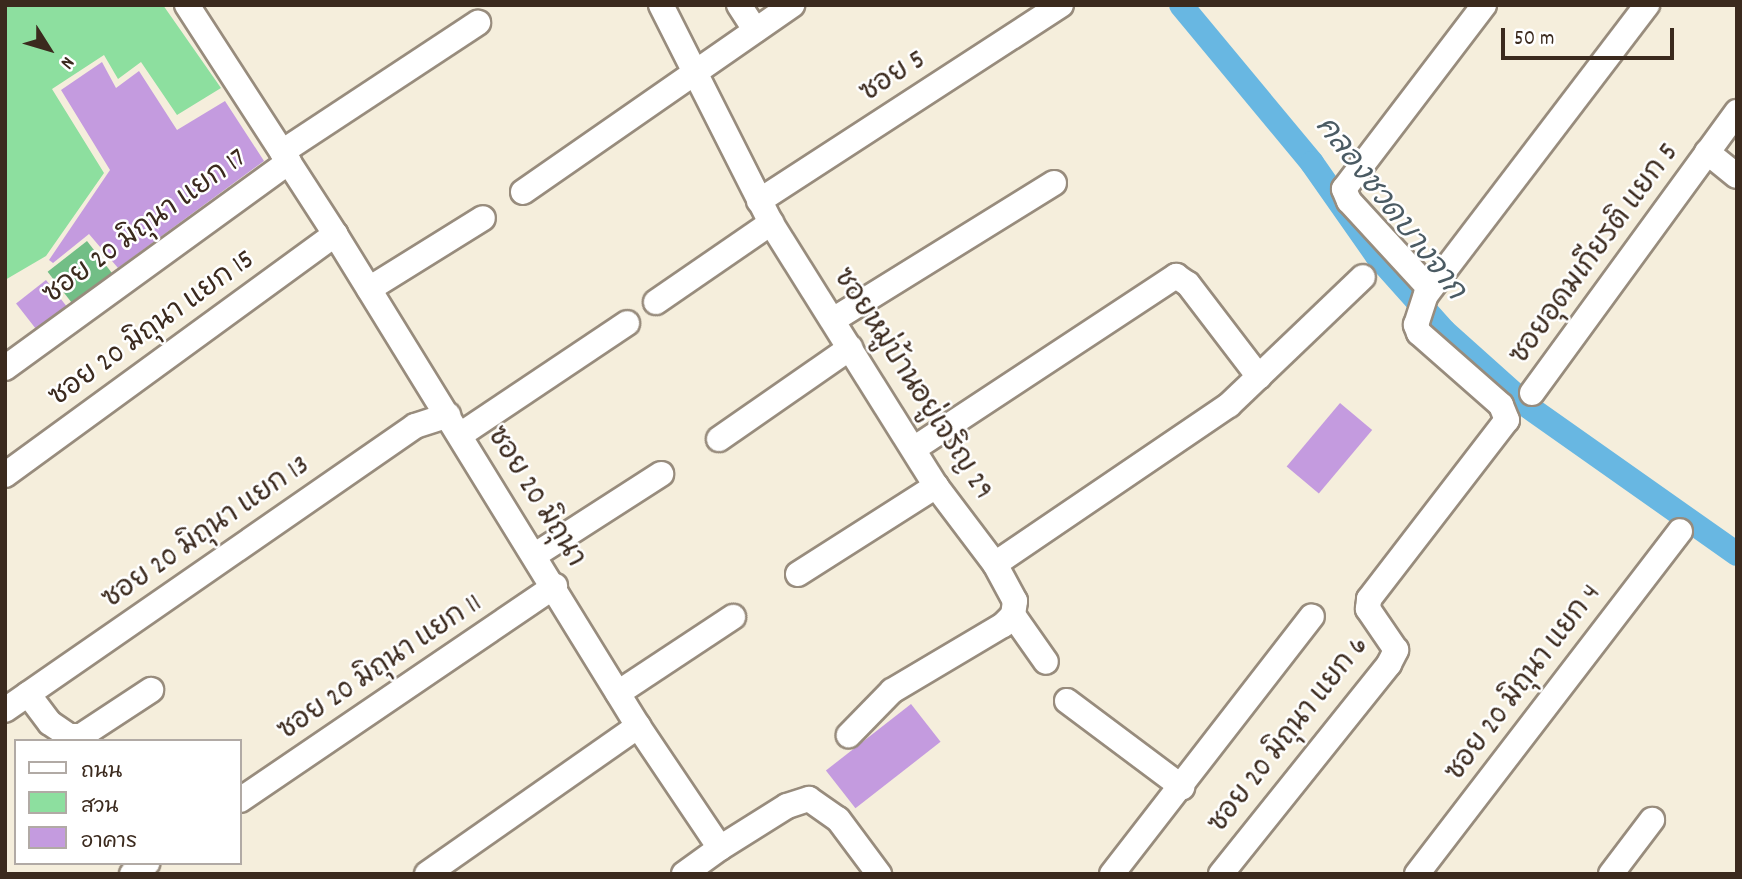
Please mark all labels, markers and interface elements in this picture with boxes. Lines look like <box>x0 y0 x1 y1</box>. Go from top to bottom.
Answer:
north arrow <box>14 14 84 84</box>
scale bar <box>1504 14 1677 58</box>
text: 50 m <box>1514 25 1554 55</box>
street label: ซอย 5 <box>855 44 933 112</box>
text: N <box>53 50 80 74</box>
water label: คลองชวดบางจาก <box>1305 111 1471 309</box>
street label: ซอยอุดมเกียรติ แยก 5 <box>1504 138 1688 372</box>
street label: ซอย 20 มิถุนา แยก 17 <box>38 143 254 313</box>
street label: ซอย 20 มิถุนา แยก 15 <box>44 244 262 416</box>
street label: ซอยหมู่บ้านอยู่เจริญ 29 <box>824 263 998 507</box>
street label: ซอย 20 มิถุนา <box>478 422 590 574</box>
street label: ซอย 20 มิถุนา แยก 13 <box>97 450 317 618</box>
street label: ซอย 20 มิถุนา แยก 4 <box>1440 579 1610 789</box>
street label: ซอย 20 มิถุนา แยก 11 <box>273 588 489 750</box>
street label: ซอย 20 มิถุนา แยก 6 <box>1203 631 1377 841</box>
legend <box>14 739 242 865</box>
text: ถนน <box>81 758 122 788</box>
text: สวน <box>81 793 118 823</box>
text: อาคาร <box>81 828 137 858</box>

